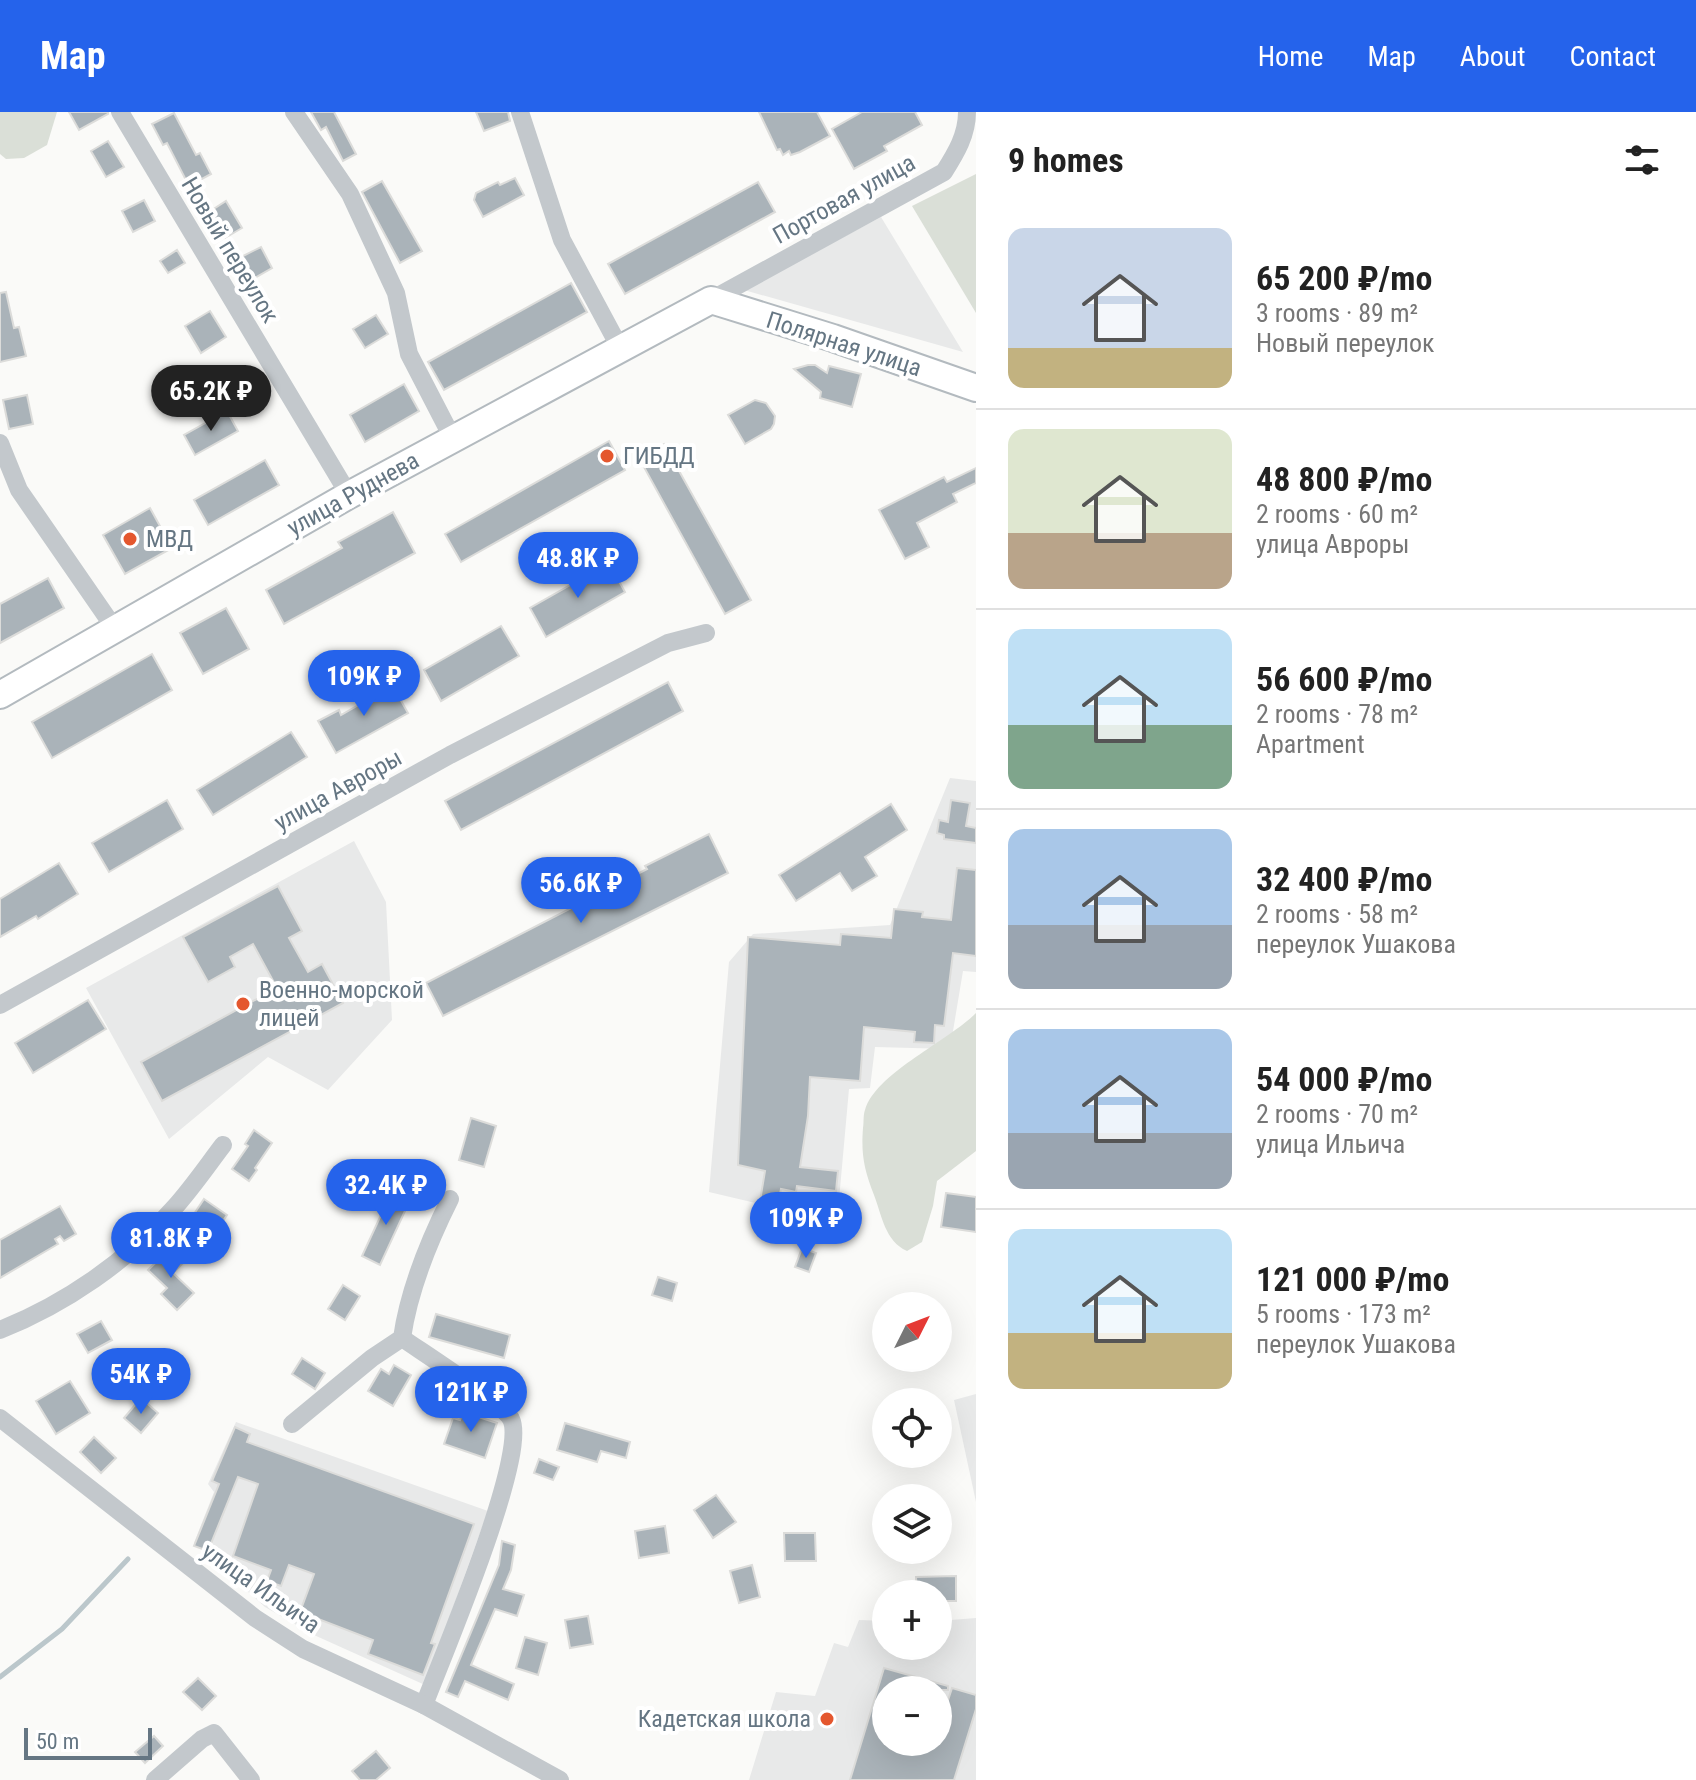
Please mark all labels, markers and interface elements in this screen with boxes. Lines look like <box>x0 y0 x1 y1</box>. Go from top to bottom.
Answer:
text: Map <box>40 34 106 78</box>
text: Home <box>1258 40 1323 73</box>
text: Map <box>1367 40 1416 73</box>
text: About <box>1460 40 1526 73</box>
text: Contact <box>1570 40 1656 73</box>
icon: filters <box>1620 138 1664 182</box>
text: 9 homes <box>1008 140 1124 180</box>
street label: Портовая улица <box>768 148 920 250</box>
street label: Новый переулок <box>176 172 285 328</box>
text: 65 200 ₽/mo <box>1256 258 1432 298</box>
icon: home <box>1072 260 1168 356</box>
text: 3 rooms · 89 m² <box>1256 298 1418 328</box>
street label: Полярная улица <box>763 306 925 382</box>
text: Новый переулок <box>1256 328 1435 358</box>
pin: 65.2K ₽ <box>137 365 285 433</box>
text: 65.2K ₽ <box>169 376 253 406</box>
place label: ГИБДД <box>623 442 695 470</box>
street label: улица Руднева <box>282 446 424 542</box>
marker: ГИБДД <box>598 447 616 465</box>
text: 48 800 ₽/mo <box>1256 459 1432 499</box>
icon: home <box>1072 461 1168 557</box>
text: 2 rooms · 60 m² <box>1256 499 1418 529</box>
place label: МВД <box>146 525 193 553</box>
text: улица Авроры <box>1256 529 1409 559</box>
marker: МВД <box>121 530 139 548</box>
pin: 48.8K ₽ <box>504 532 652 600</box>
text: 48.8K ₽ <box>536 543 620 573</box>
pin: 109K ₽ <box>299 650 429 718</box>
text: 56 600 ₽/mo <box>1256 659 1432 699</box>
text: 109K ₽ <box>326 661 402 691</box>
icon: home <box>1072 661 1168 757</box>
text: 2 rooms · 78 m² <box>1256 699 1418 729</box>
text: Apartment <box>1256 729 1365 759</box>
street label: улица Авроры <box>269 743 407 837</box>
pin: 56.6K ₽ <box>507 857 655 925</box>
text: 32 400 ₽/mo <box>1256 859 1432 899</box>
icon: home <box>1072 861 1168 957</box>
text: 56.6K ₽ <box>539 868 623 898</box>
text: 2 rooms · 58 m² <box>1256 899 1418 929</box>
text: переулок Ушакова <box>1256 929 1456 959</box>
place label: Военно-морской лицей <box>259 976 424 1032</box>
marker: Военно-морской лицей <box>234 995 252 1013</box>
text: 54 000 ₽/mo <box>1256 1059 1432 1099</box>
icon: home <box>1072 1061 1168 1157</box>
text: 2 rooms · 70 m² <box>1256 1099 1418 1129</box>
text: улица Ильича <box>1256 1129 1405 1159</box>
pin: 32.4K ₽ <box>312 1159 460 1227</box>
text: 32.4K ₽ <box>344 1170 428 1200</box>
pin: 109K ₽ <box>741 1192 871 1260</box>
text: 109K ₽ <box>768 1203 844 1233</box>
pin: 81.8K ₽ <box>97 1212 245 1280</box>
text: 81.8K ₽ <box>129 1223 213 1253</box>
text: 121 000 ₽/mo <box>1256 1259 1449 1299</box>
icon: home <box>1072 1261 1168 1357</box>
north arrow <box>872 1292 952 1372</box>
map controls <box>872 1292 952 1756</box>
text: 5 rooms · 173 m² <box>1256 1299 1431 1329</box>
text: переулок Ушакова <box>1256 1329 1456 1359</box>
pin: 54K ₽ <box>85 1348 197 1416</box>
text: 54K ₽ <box>110 1359 172 1389</box>
pin: 121K ₽ <box>406 1366 536 1434</box>
text: 121K ₽ <box>433 1377 509 1407</box>
button: locate <box>872 1388 952 1468</box>
button: layers <box>872 1484 952 1564</box>
street label: улица Ильича <box>197 1537 325 1639</box>
button: + <box>872 1580 952 1660</box>
button: − <box>872 1676 952 1756</box>
place label: Кадетская школа <box>638 1705 811 1733</box>
marker: Кадетская школа <box>818 1710 836 1728</box>
scale bar <box>24 1724 152 1760</box>
text: 50 m <box>36 1729 79 1754</box>

